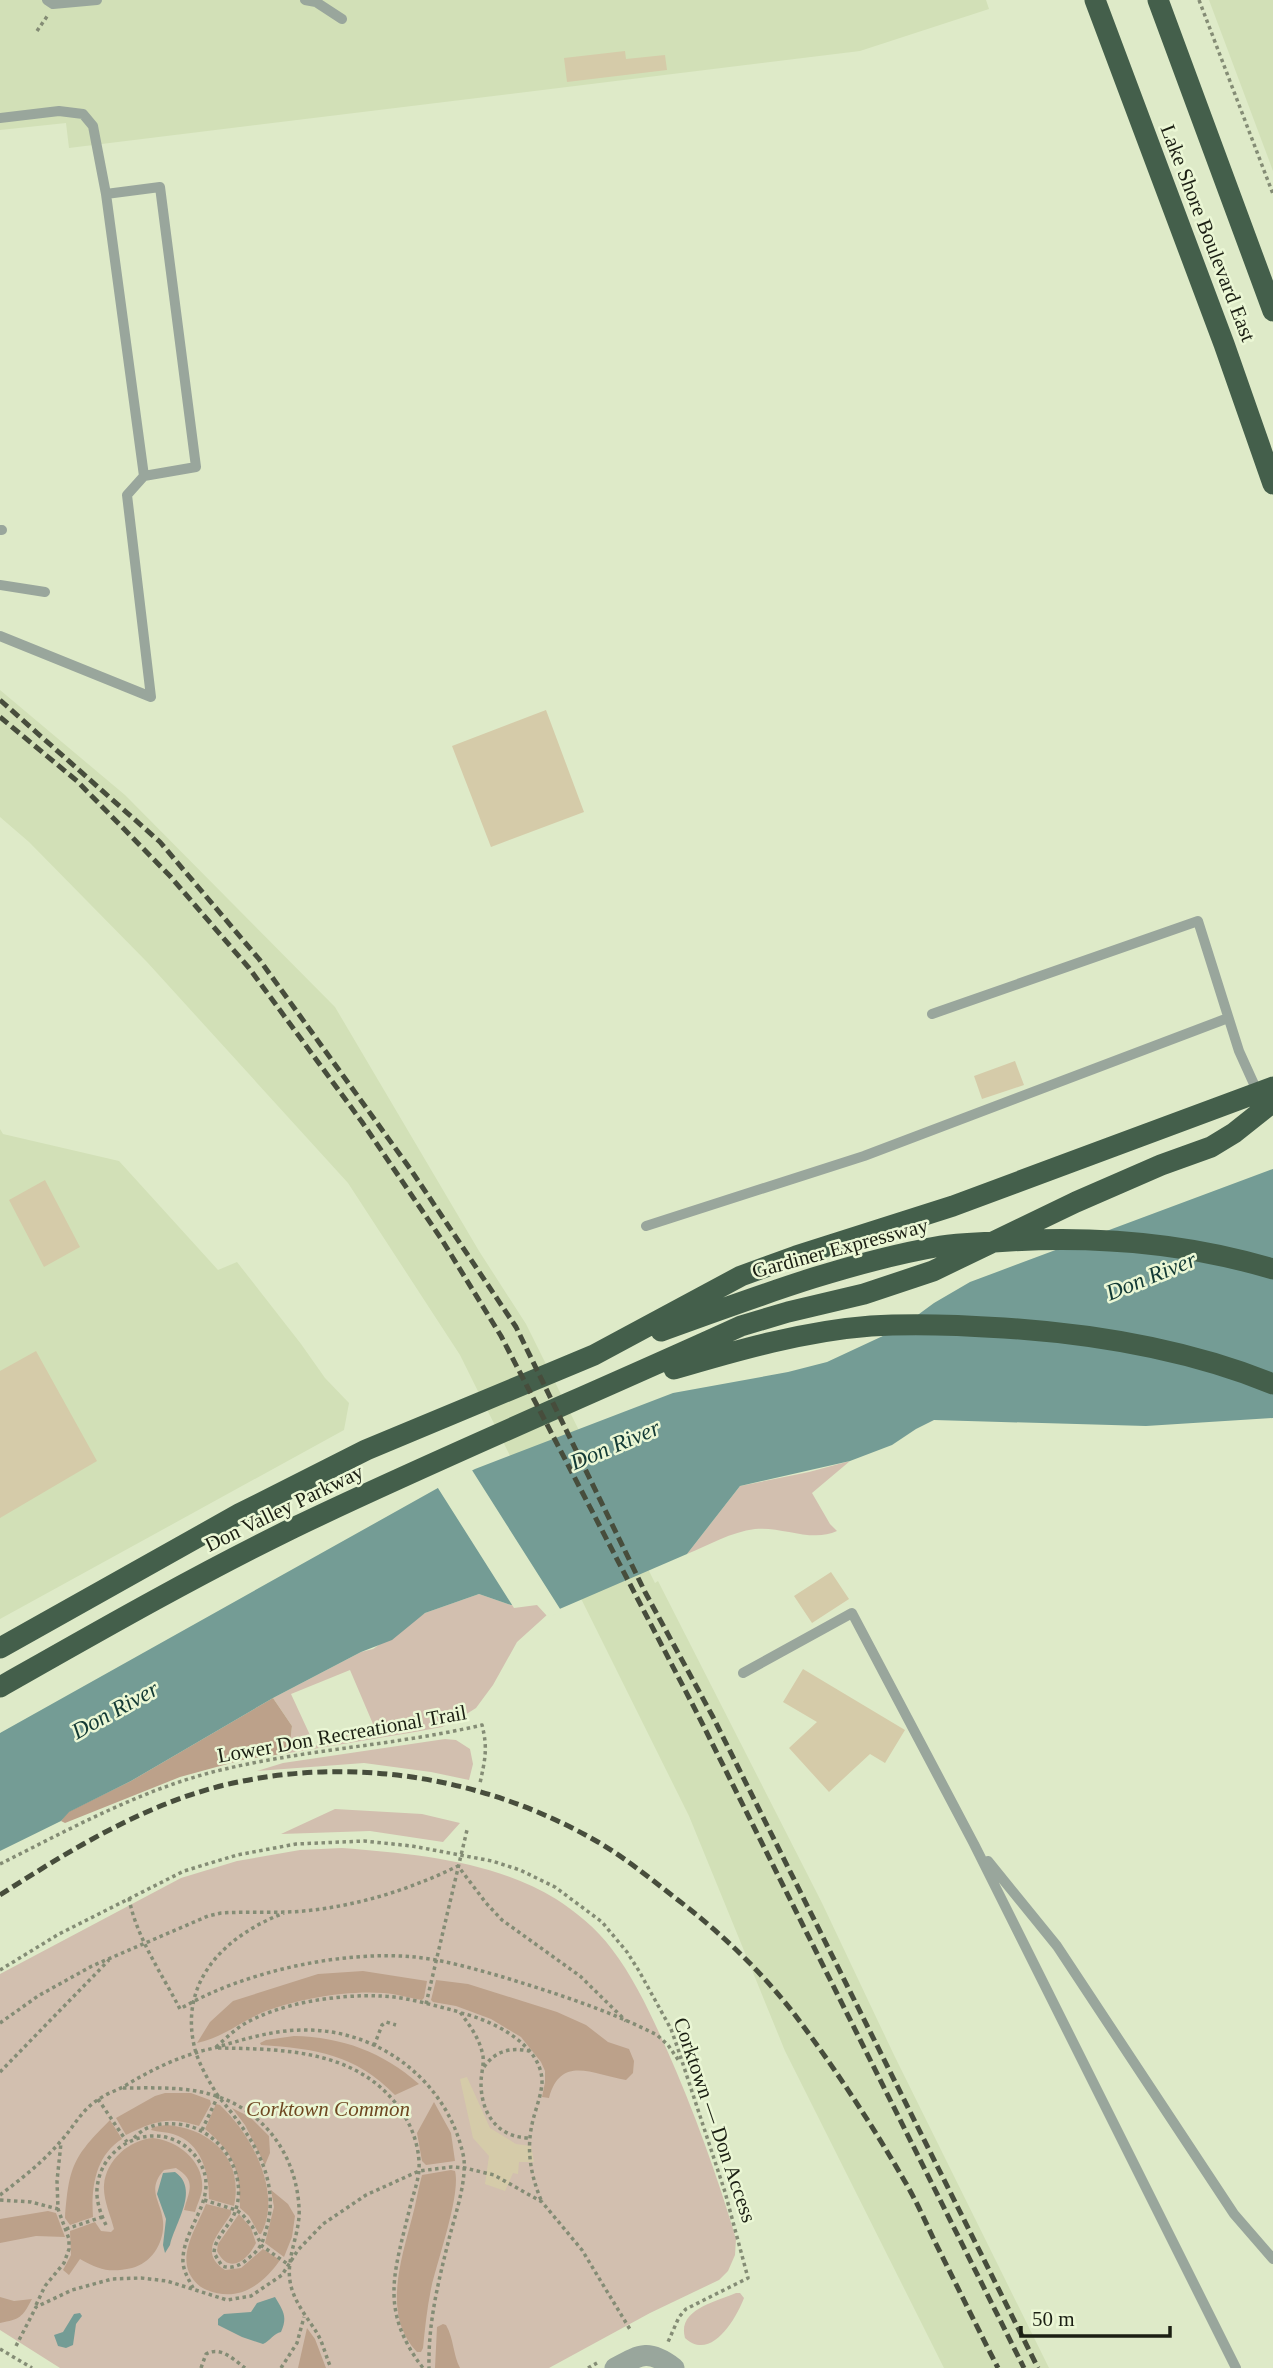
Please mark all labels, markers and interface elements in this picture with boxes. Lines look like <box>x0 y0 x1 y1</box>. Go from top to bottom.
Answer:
street label: Lake Shore Boulevard East <box>1156 121 1261 345</box>
street label: Gardiner Expressway <box>749 1213 931 1283</box>
water label: Don River <box>1101 1246 1201 1306</box>
water label: Don River <box>565 1414 665 1475</box>
street label: Don Valley Parkway <box>201 1459 368 1557</box>
water label: Don River <box>66 1675 164 1744</box>
street label: Lower Don Recreational Trail <box>216 1700 469 1768</box>
street label: Corktown — Don Access <box>669 2014 761 2226</box>
park label: Corktown Common <box>246 2097 410 2121</box>
scale bar <box>1021 2294 1170 2338</box>
text: 50 m <box>1032 2307 1075 2331</box>

